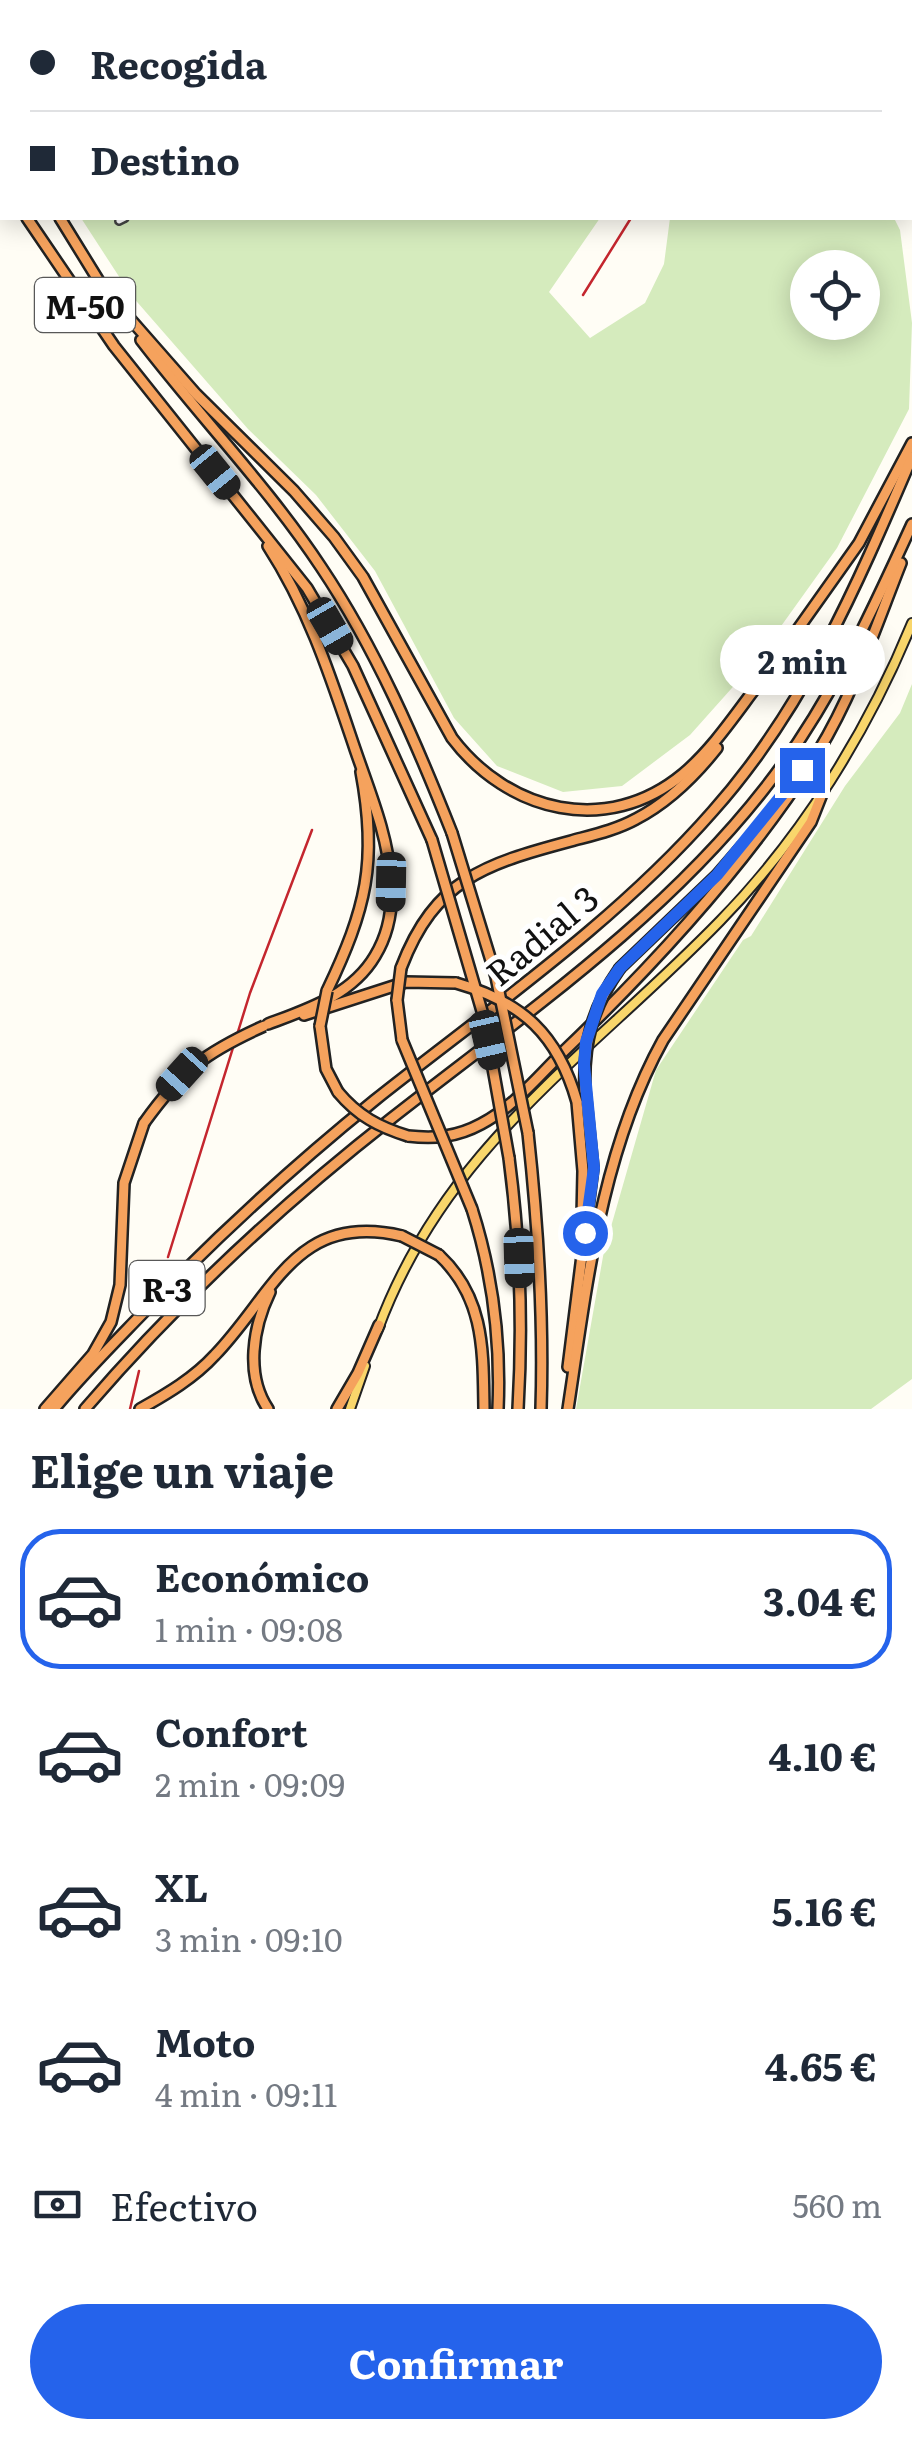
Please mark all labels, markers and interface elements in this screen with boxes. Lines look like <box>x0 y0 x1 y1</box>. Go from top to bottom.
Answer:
text: Recogida <box>90 34 267 91</box>
text: Destino <box>90 130 240 187</box>
map controls <box>790 250 880 340</box>
button: locate <box>790 250 880 340</box>
road number: M-50 <box>35 278 135 332</box>
car <box>184 439 246 505</box>
car <box>302 593 358 659</box>
callout: 2 min <box>720 625 884 695</box>
text: 2 min <box>758 636 847 684</box>
route end <box>780 748 825 793</box>
car <box>375 852 407 912</box>
street label: Radial 3 <box>473 871 609 997</box>
car <box>467 1007 509 1073</box>
car <box>151 1042 213 1106</box>
route start <box>563 1211 608 1256</box>
car <box>503 1227 535 1289</box>
road number: R-3 <box>130 1261 204 1315</box>
text: Elige un viaje <box>30 1435 334 1502</box>
text: Económico <box>155 1547 370 1604</box>
icon: car <box>35 1554 125 1644</box>
text: 3.04 € <box>763 1571 877 1628</box>
text: 1 min · 09:08 <box>155 1604 343 1652</box>
text: Confort <box>155 1702 308 1759</box>
icon: car <box>35 1709 125 1799</box>
text: 4.10 € <box>768 1726 877 1783</box>
text: 2 min · 09:09 <box>155 1759 345 1807</box>
text: XL <box>155 1857 208 1914</box>
icon: car <box>35 1864 125 1954</box>
text: 5.16 € <box>772 1881 877 1938</box>
text: 3 min · 09:10 <box>155 1914 343 1962</box>
text: Moto <box>155 2012 255 2069</box>
icon: car <box>35 2019 125 2109</box>
text: 4.65 € <box>765 2036 877 2093</box>
text: 4 min · 09:11 <box>155 2069 337 2117</box>
text: Efectivo <box>110 2176 258 2233</box>
icon: cash <box>30 2177 85 2232</box>
text: 560 m <box>793 2180 882 2228</box>
button: Confirmar <box>30 2304 882 2419</box>

